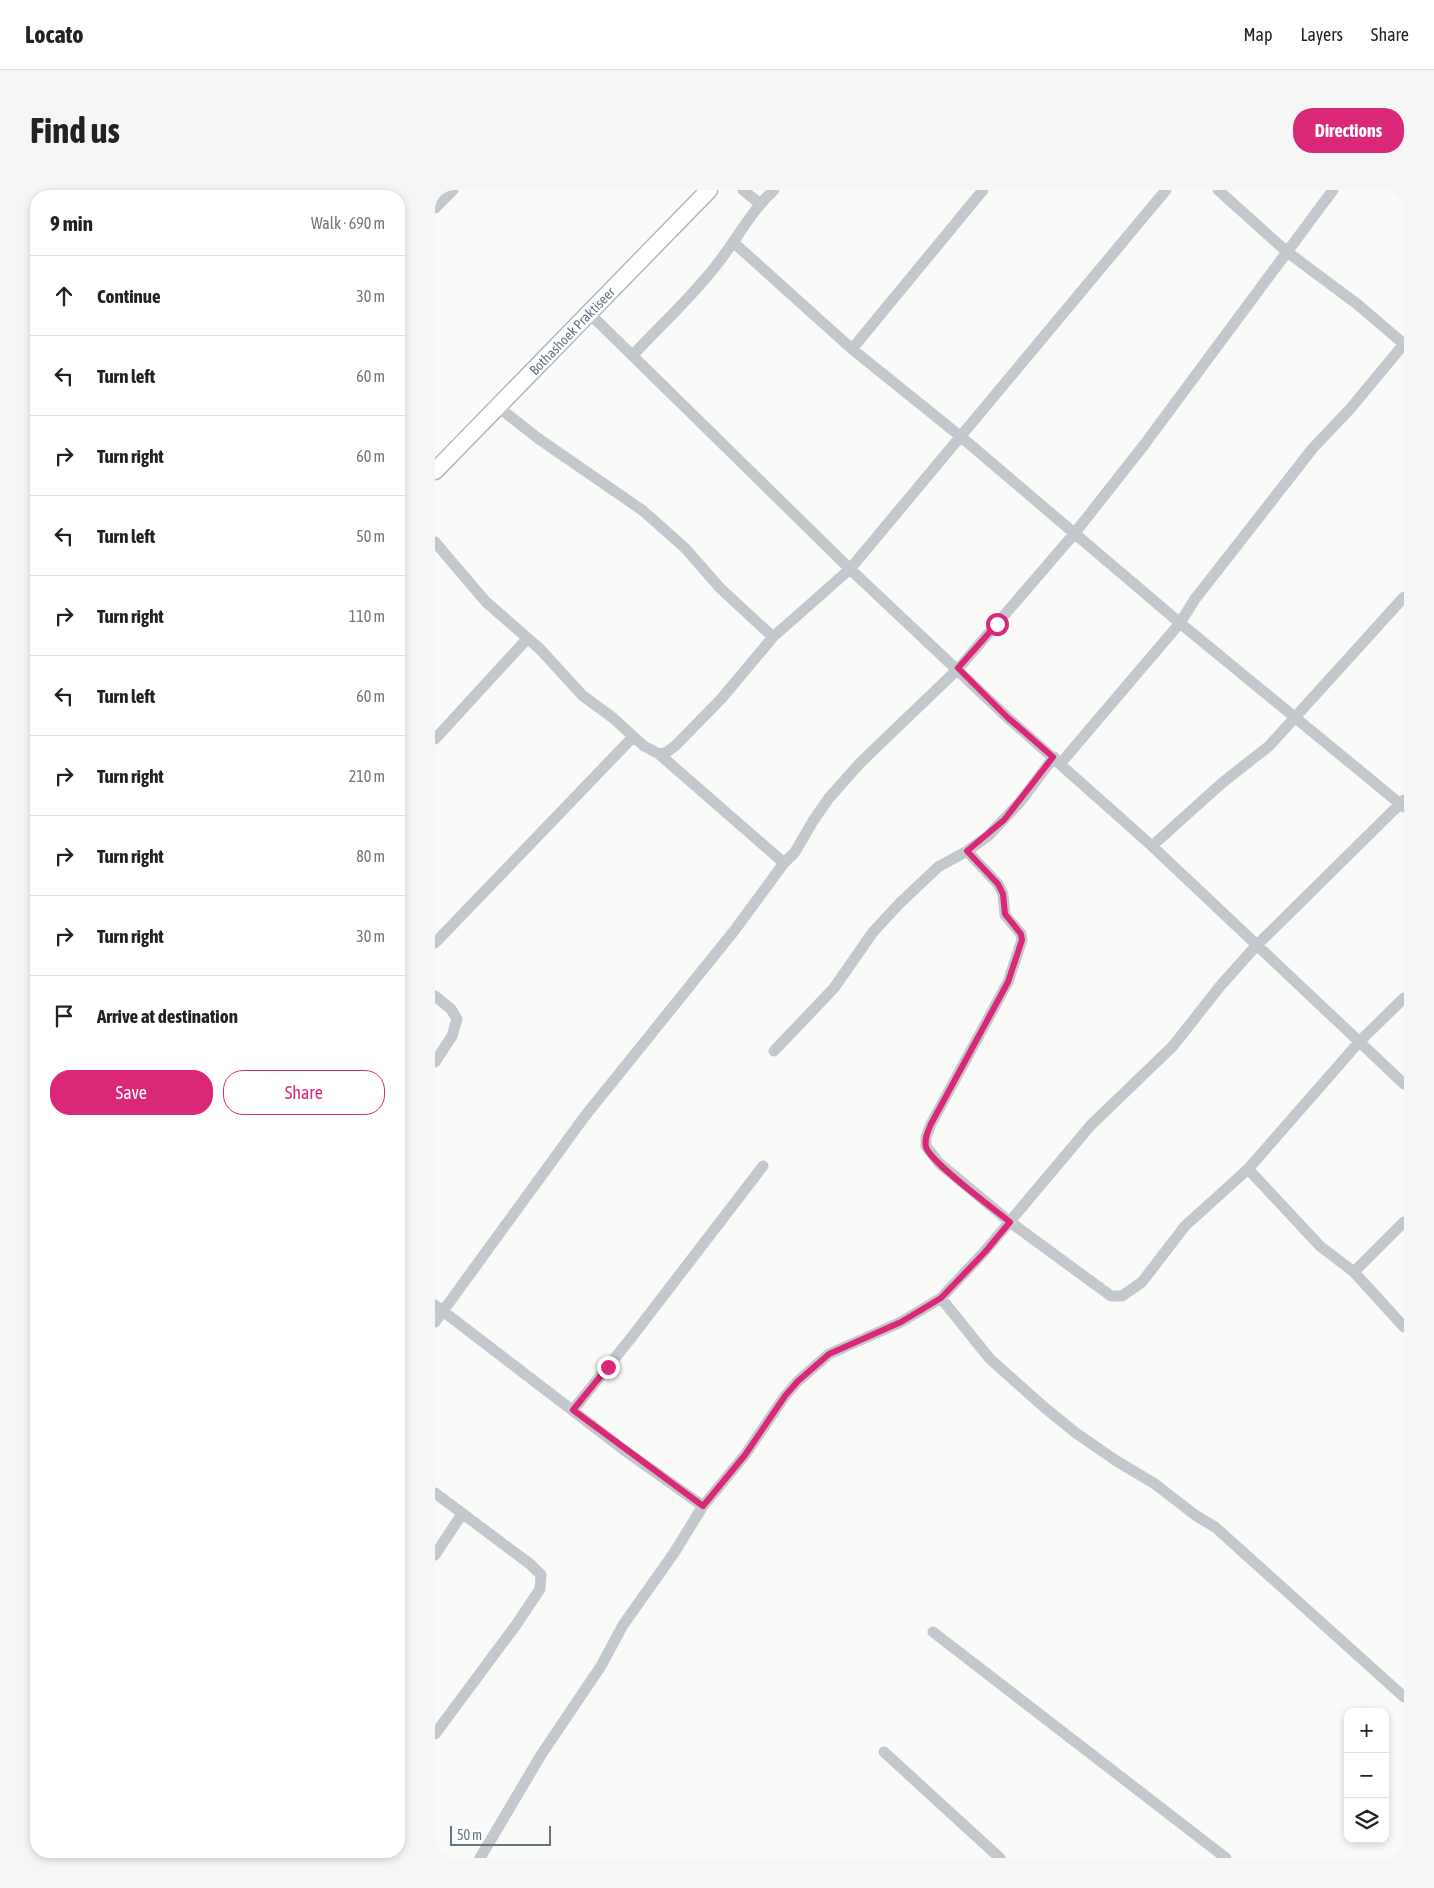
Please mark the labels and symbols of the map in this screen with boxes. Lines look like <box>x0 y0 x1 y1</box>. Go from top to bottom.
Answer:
street label: Bothashoek Praktiseer <box>526 283 619 378</box>
route start <box>986 613 1009 636</box>
route end <box>597 1356 620 1379</box>
scale bar <box>450 1823 551 1846</box>

